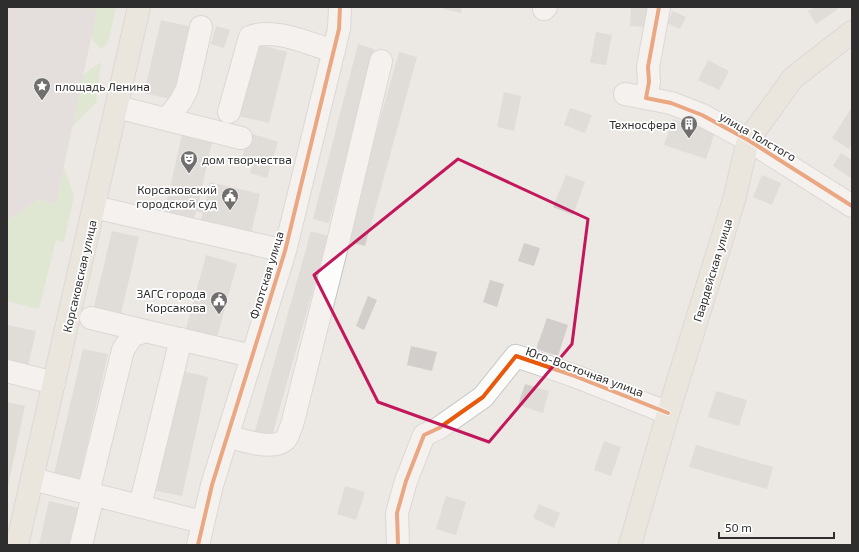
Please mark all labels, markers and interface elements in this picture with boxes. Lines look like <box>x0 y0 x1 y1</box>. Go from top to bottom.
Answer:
place icon: площадь Ленина <box>32 76 52 101</box>
place label: площадь Ленина <box>55 79 150 93</box>
street label: улица Толстого <box>717 108 799 165</box>
building icon: Техносфера <box>679 114 699 139</box>
place label: Техносфера <box>609 117 676 131</box>
theatre icon: дом творчества <box>179 149 199 174</box>
place label: дом творчества <box>202 152 292 166</box>
place label: Корсаковский городской суд <box>136 182 217 211</box>
public building icon: Корсаковский городской суд <box>220 186 240 211</box>
street label: Гвардейская улица <box>690 217 735 324</box>
street label: Корсаковская улица <box>59 218 100 334</box>
street label: Флотская улица <box>246 230 287 321</box>
place label: ЗАГС города Корсакова <box>137 286 206 314</box>
public building icon: ЗАГС города Корсакова <box>209 290 229 315</box>
street label: Юго-Восточная улица <box>524 343 646 400</box>
scale bar <box>719 514 834 540</box>
text: 50 m <box>725 520 752 534</box>

